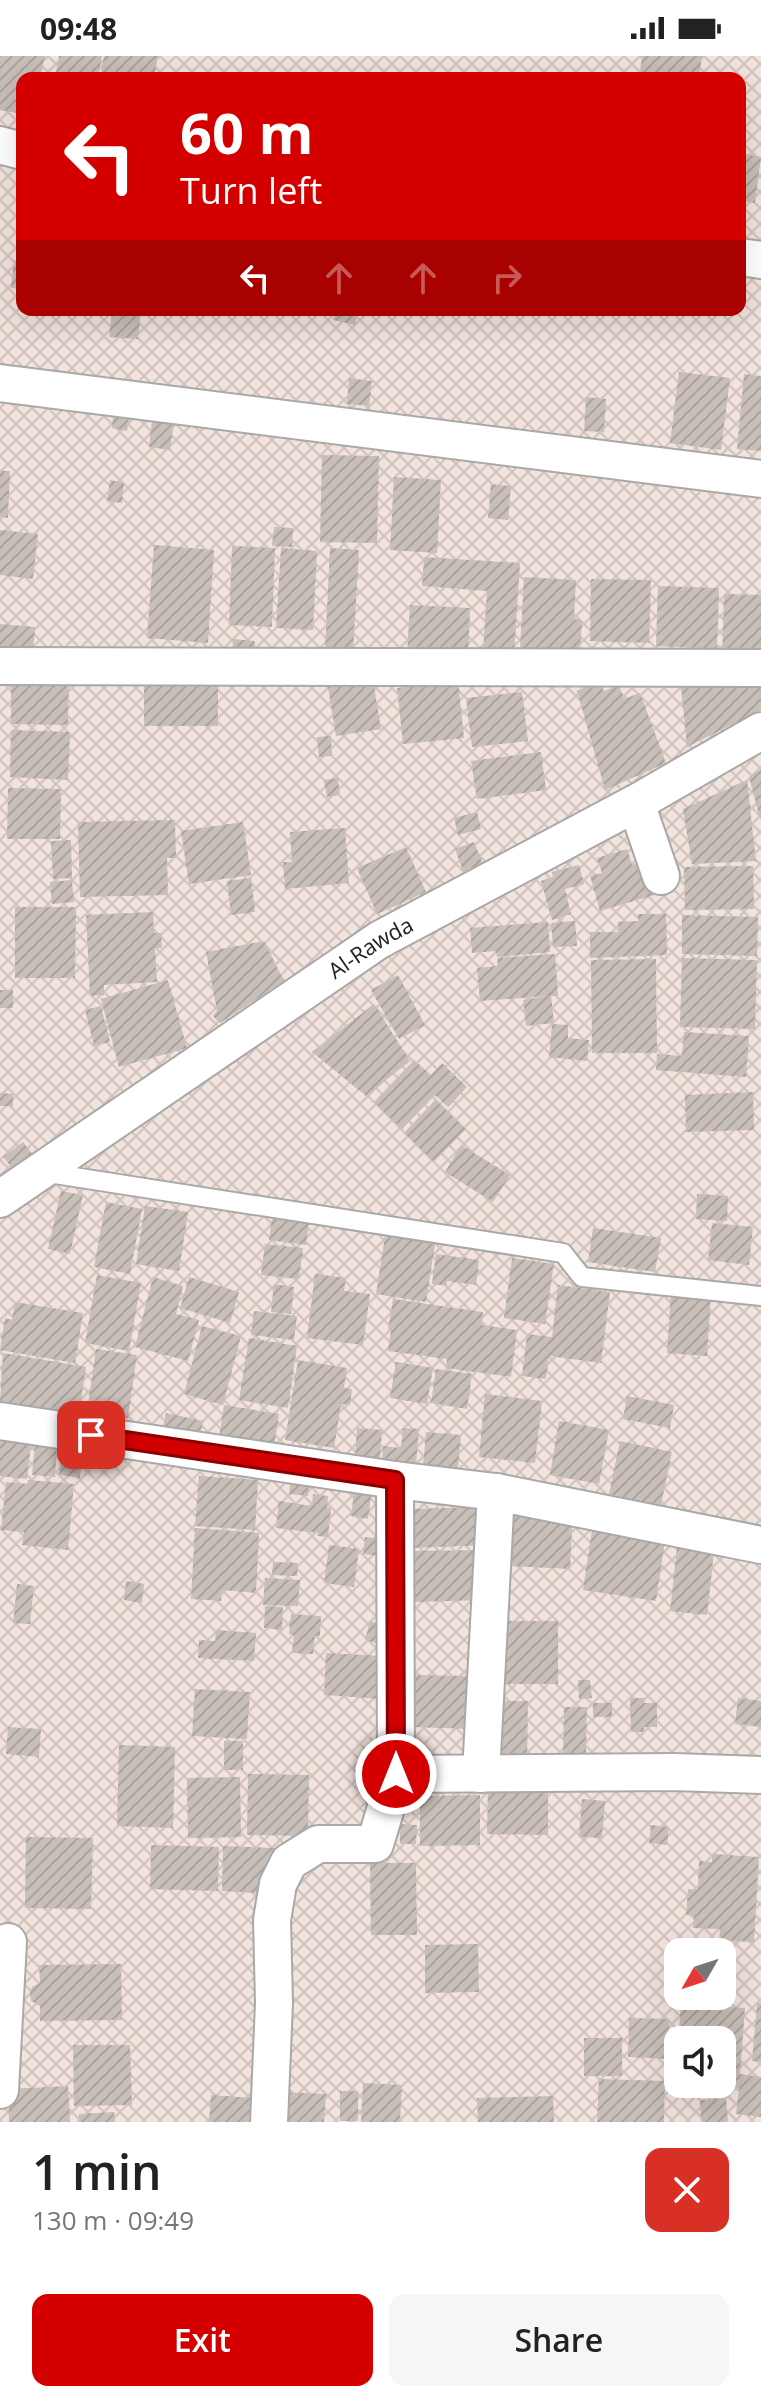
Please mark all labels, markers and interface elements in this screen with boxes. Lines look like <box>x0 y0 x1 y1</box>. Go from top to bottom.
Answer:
text: 09:48 <box>40 8 117 49</box>
text: 60 m <box>180 94 314 170</box>
icon: left <box>48 104 152 208</box>
text: Turn left <box>180 166 322 215</box>
icon: left <box>233 256 277 300</box>
icon: ahead <box>317 256 361 300</box>
icon: ahead <box>401 256 445 300</box>
icon: right <box>485 256 529 300</box>
street label: Al-Rawda <box>322 909 418 985</box>
pin <box>57 1401 125 1469</box>
icon: arrive <box>69 1413 113 1457</box>
position arrow <box>354 1732 438 1816</box>
north arrow <box>664 1938 736 2010</box>
map controls <box>664 1938 736 2098</box>
button: sound <box>664 2026 736 2098</box>
text: 1 min <box>32 2139 162 2204</box>
button: close <box>645 2148 729 2232</box>
text: 130 m · 09:49 <box>32 2202 194 2238</box>
button: Exit <box>32 2294 373 2386</box>
button: Share <box>389 2294 729 2386</box>

